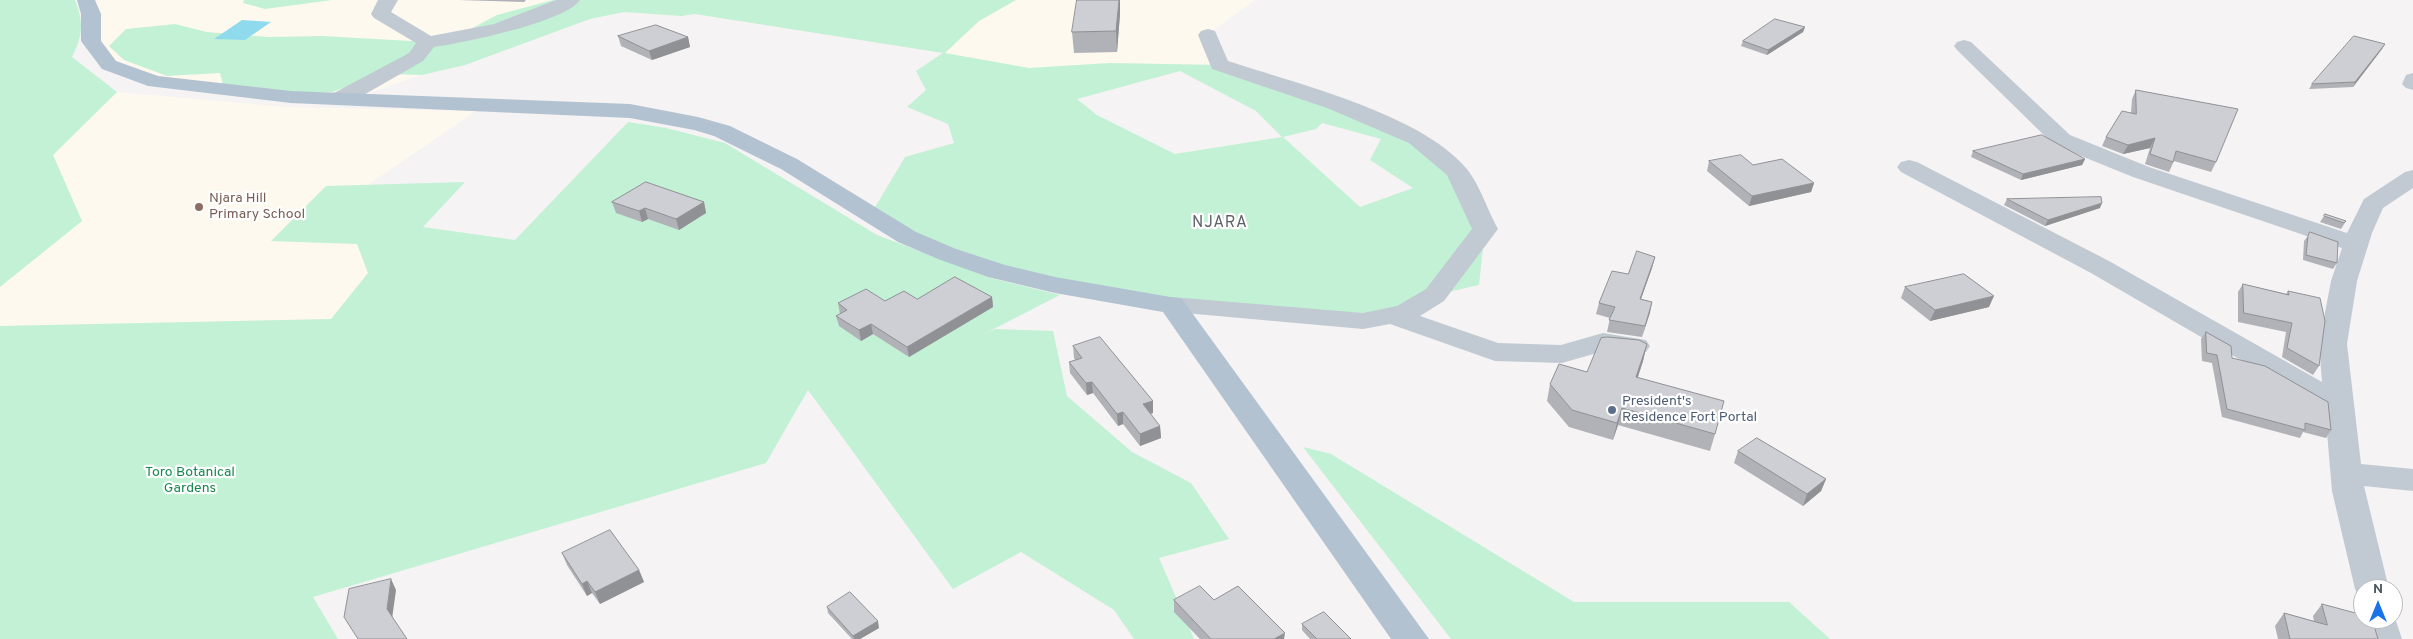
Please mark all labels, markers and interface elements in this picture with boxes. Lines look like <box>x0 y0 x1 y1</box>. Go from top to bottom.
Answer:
place label: Njara Hill Primary School <box>209 191 305 223</box>
marker: Njara Hill Primary School <box>193 201 205 213</box>
district label: NJARA <box>1191 214 1249 234</box>
place label: President's Residence Fort Portal <box>1622 394 1757 427</box>
marker: President's Residence Fort Portal <box>1606 404 1618 416</box>
park label: Toro Botanical Gardens <box>145 465 235 498</box>
north arrow <box>2353 579 2403 629</box>
text: N <box>2373 581 2383 598</box>

